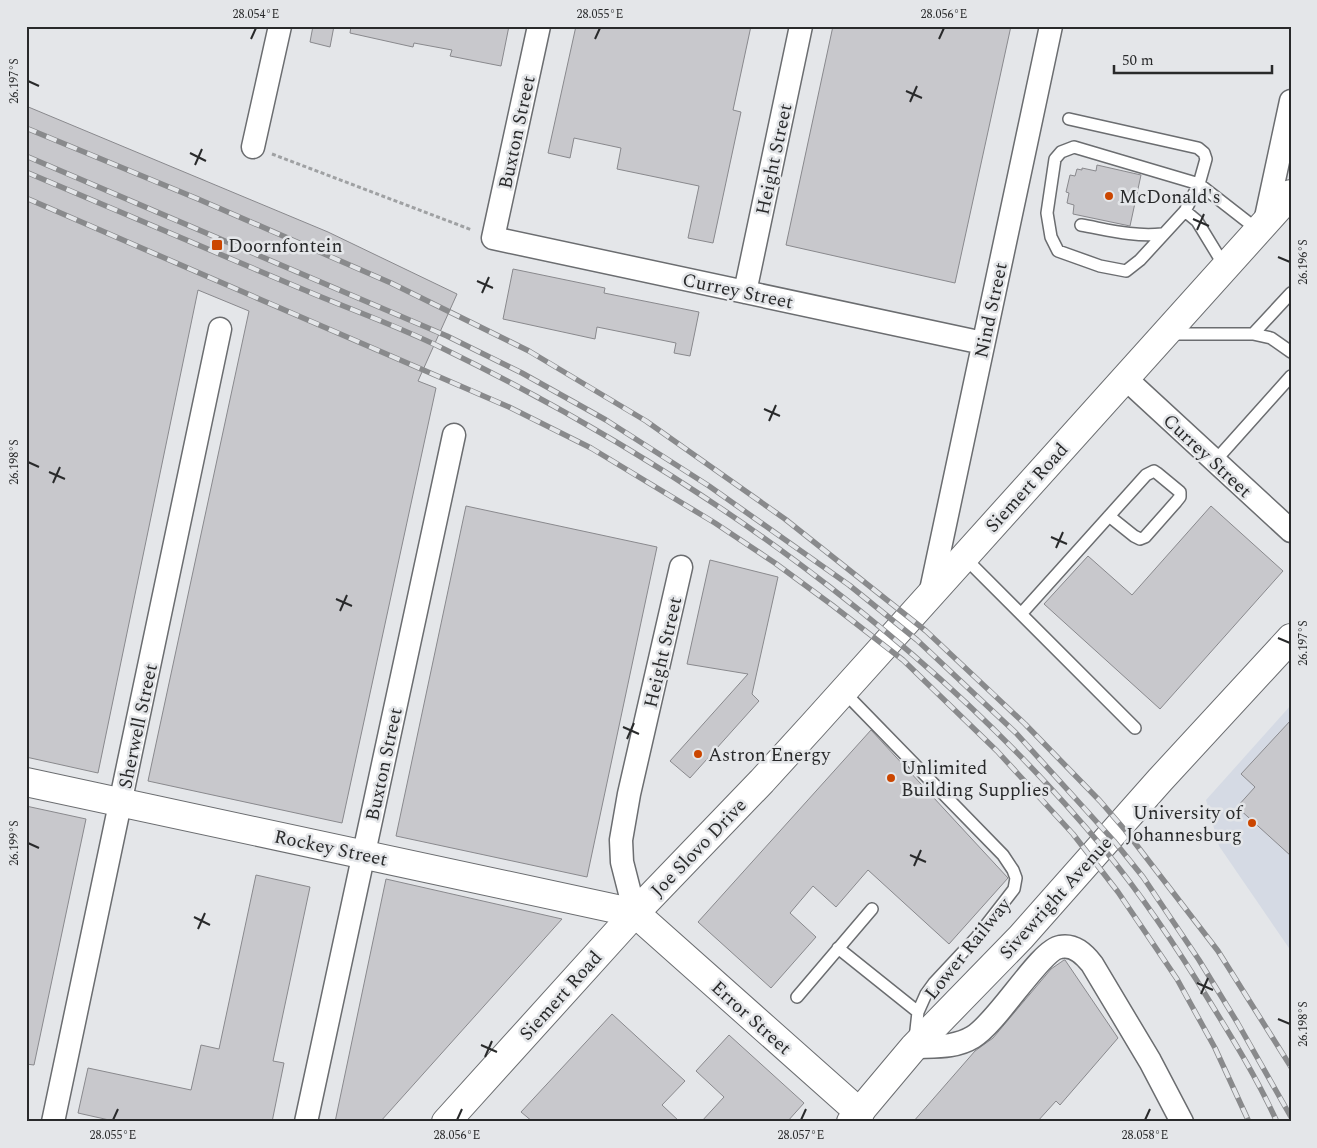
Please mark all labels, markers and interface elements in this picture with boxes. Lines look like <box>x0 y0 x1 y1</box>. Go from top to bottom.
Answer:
text: 28.054°E <box>233 5 279 24</box>
text: 28.055°E <box>577 5 623 24</box>
text: 28.056°E <box>921 5 967 24</box>
scale bar <box>1114 42 1272 74</box>
text: 50 m <box>1122 49 1154 72</box>
text: 26.197°S <box>5 58 24 104</box>
street label: Buxton Street <box>491 73 544 192</box>
street label: Height Street <box>749 101 800 218</box>
place label: McDonald's <box>1119 183 1221 212</box>
marker: McDonald's <box>1103 190 1115 202</box>
place label: Doornfontein <box>228 232 343 261</box>
marker: Doornfontein <box>210 238 224 252</box>
text: 26.196°S <box>1294 239 1313 285</box>
street label: Nind Street <box>967 259 1016 361</box>
street label: Currey Street <box>680 266 796 317</box>
street label: Currey Street <box>1156 407 1258 505</box>
street label: Siemert Road <box>979 436 1076 540</box>
text: 26.198°S <box>5 439 24 485</box>
street label: Height Street <box>637 594 690 711</box>
text: 26.197°S <box>1294 620 1313 666</box>
street label: Sherwell Street <box>111 661 166 792</box>
street label: Buxton Street <box>358 705 411 824</box>
place label: Astron Energy <box>708 741 831 770</box>
marker: Astron Energy <box>692 748 704 760</box>
place label: Unlimited Building Supplies <box>901 754 1050 805</box>
marker: Unlimited Building Supplies <box>885 772 897 784</box>
street label: Joe Slovo Drive <box>644 792 754 904</box>
place label: University of Johannesburg <box>1126 799 1243 850</box>
marker: University of Johannesburg <box>1246 817 1258 829</box>
text: 26.199°S <box>5 820 24 866</box>
street label: Rockey Street <box>271 822 390 875</box>
street label: Sivewright Avenue <box>993 830 1120 966</box>
street label: Lower Railway <box>918 891 1019 1006</box>
street label: Siemert Road <box>513 944 610 1048</box>
street label: Error Street <box>704 974 798 1062</box>
text: 26.198°S <box>1294 1001 1313 1047</box>
text: 28.055°E <box>90 1126 136 1145</box>
text: 28.056°E <box>434 1126 480 1145</box>
text: 28.057°E <box>778 1126 824 1145</box>
text: 28.058°E <box>1122 1126 1168 1145</box>

